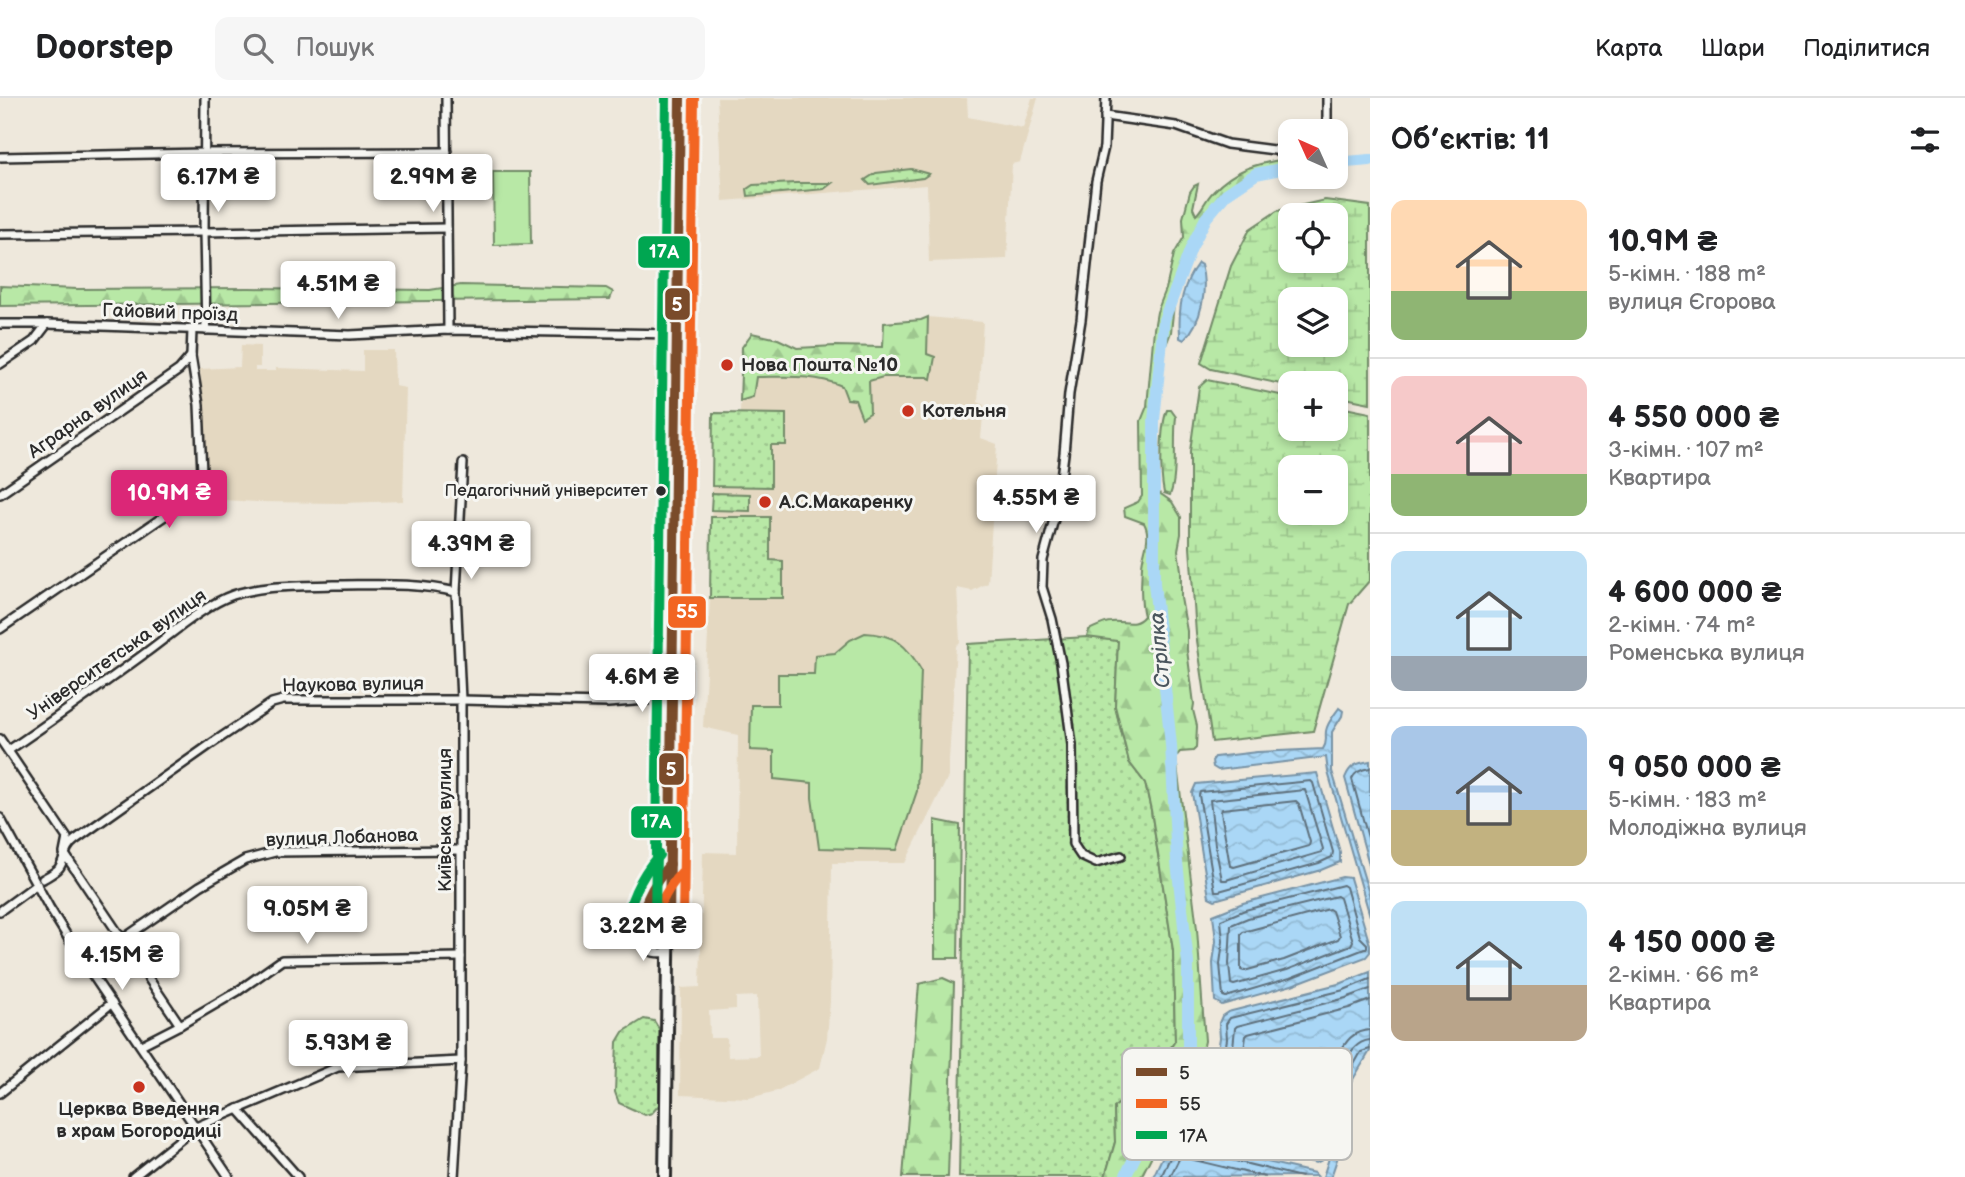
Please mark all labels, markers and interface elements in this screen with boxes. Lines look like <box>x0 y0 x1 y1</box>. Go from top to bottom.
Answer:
search box <box>215 17 705 80</box>
text: Doorstep <box>35 28 173 68</box>
icon: search <box>239 29 277 67</box>
text: Пошук <box>295 33 374 64</box>
text: Карта <box>1595 34 1663 63</box>
text: Шари <box>1701 34 1765 63</box>
text: Поділитися <box>1803 34 1930 63</box>
north arrow <box>1278 119 1348 189</box>
map controls <box>1278 119 1348 525</box>
icon: filters <box>1906 121 1944 159</box>
text: Об’єктів: 11 <box>1391 122 1550 158</box>
pin: 6.17M ₴ <box>153 155 283 214</box>
pin: 2.99M ₴ <box>368 155 498 214</box>
text: 6.17M ₴ <box>177 163 259 191</box>
text: 2.99M ₴ <box>389 163 477 191</box>
button: locate <box>1278 203 1348 273</box>
text: 10.9M ₴ <box>1608 224 1717 260</box>
icon: home <box>1447 228 1531 312</box>
line badge: 17А <box>637 235 691 269</box>
text: 17А <box>649 241 679 264</box>
text: 5-кімн. · 188 m² <box>1608 260 1766 288</box>
pin: 4.51M ₴ <box>273 262 403 321</box>
text: 4.51M ₴ <box>297 270 379 298</box>
line badge: 5 <box>664 287 691 321</box>
button: layers <box>1278 287 1348 357</box>
text: вулиця Єгорова <box>1608 288 1776 316</box>
text: 5 <box>672 294 683 317</box>
street label: Гайовий проїзд <box>102 299 239 327</box>
place label: Нова Пошта №10 <box>741 354 898 377</box>
marker: Нова Пошта №10 <box>719 357 735 373</box>
street label: Аграрна вулиця <box>23 364 152 464</box>
button: + <box>1278 371 1348 441</box>
place label: Котельня <box>922 400 1007 423</box>
text: 4 550 000 ₴ <box>1608 400 1779 436</box>
marker: Котельня <box>900 403 916 419</box>
icon: home <box>1447 404 1531 488</box>
text: 3-кімн. · 107 m² <box>1608 436 1764 464</box>
button: − <box>1278 455 1348 525</box>
text: Квартира <box>1608 464 1711 492</box>
pin: 10.9M ₴ <box>104 470 234 530</box>
pin: 4.55M ₴ <box>971 476 1101 535</box>
text: 10.9M ₴ <box>127 479 211 507</box>
place label: Педагогічний університет <box>445 481 648 501</box>
marker: Педагогічний університет <box>654 484 668 498</box>
text: 4.55M ₴ <box>993 484 1079 512</box>
place label: А.С.Макаренку <box>778 491 913 514</box>
marker: А.С.Макаренку <box>757 494 773 510</box>
pin: 4.39M ₴ <box>406 522 536 581</box>
text: 4.39M ₴ <box>428 530 514 558</box>
text: 4 600 000 ₴ <box>1608 575 1782 611</box>
icon: home <box>1447 579 1531 663</box>
street label: Університетська вулиця <box>23 584 211 726</box>
line badge: 55 <box>667 595 707 629</box>
text: 55 <box>676 601 698 624</box>
water label: Стрілка <box>1144 611 1176 689</box>
text: 2-кімн. · 74 m² <box>1608 611 1755 639</box>
text: Роменська вулиця <box>1608 639 1805 667</box>
pin: 4.6M ₴ <box>585 654 699 714</box>
text: 4.6M ₴ <box>605 663 679 691</box>
street label: Наукова вулиця <box>282 672 424 698</box>
street label: Київська вулиця <box>434 748 457 892</box>
text: 9 050 000 ₴ <box>1608 750 1781 786</box>
line badge: 5 <box>658 752 685 786</box>
icon: home <box>1447 754 1531 838</box>
text: 5 <box>666 759 677 782</box>
text: 5-кімн. · 183 m² <box>1608 786 1767 814</box>
line badge: 17А <box>630 805 683 839</box>
text: 17А <box>641 811 671 834</box>
text: Молодіжна вулиця <box>1608 814 1807 842</box>
street label: вулиця Лобанова <box>265 824 419 852</box>
pin: 9.05M ₴ <box>242 886 372 946</box>
text: 9.05M ₴ <box>263 895 351 923</box>
pin: 3.22M ₴ <box>578 904 708 963</box>
text: 3.22M ₴ <box>599 912 687 940</box>
text: 4 150 000 ₴ <box>1608 925 1775 961</box>
icon: home <box>1447 929 1531 1013</box>
pin: 4.15M ₴ <box>57 932 187 992</box>
text: 4.15M ₴ <box>81 941 163 969</box>
text: 2-кімн. · 66 m² <box>1608 961 1759 989</box>
text: Квартира <box>1608 989 1711 1017</box>
pin: 5.93M ₴ <box>283 1020 413 1080</box>
text: 5.93M ₴ <box>305 1029 391 1057</box>
legend <box>1122 1048 1352 1160</box>
text: 5 <box>1179 1062 1190 1085</box>
marker: Церква Введення в храм Богородиці <box>131 1079 147 1095</box>
text: 55 <box>1179 1093 1201 1116</box>
place label: Церква Введення в храм Богородиці <box>56 1098 222 1143</box>
text: 17А <box>1179 1125 1208 1148</box>

